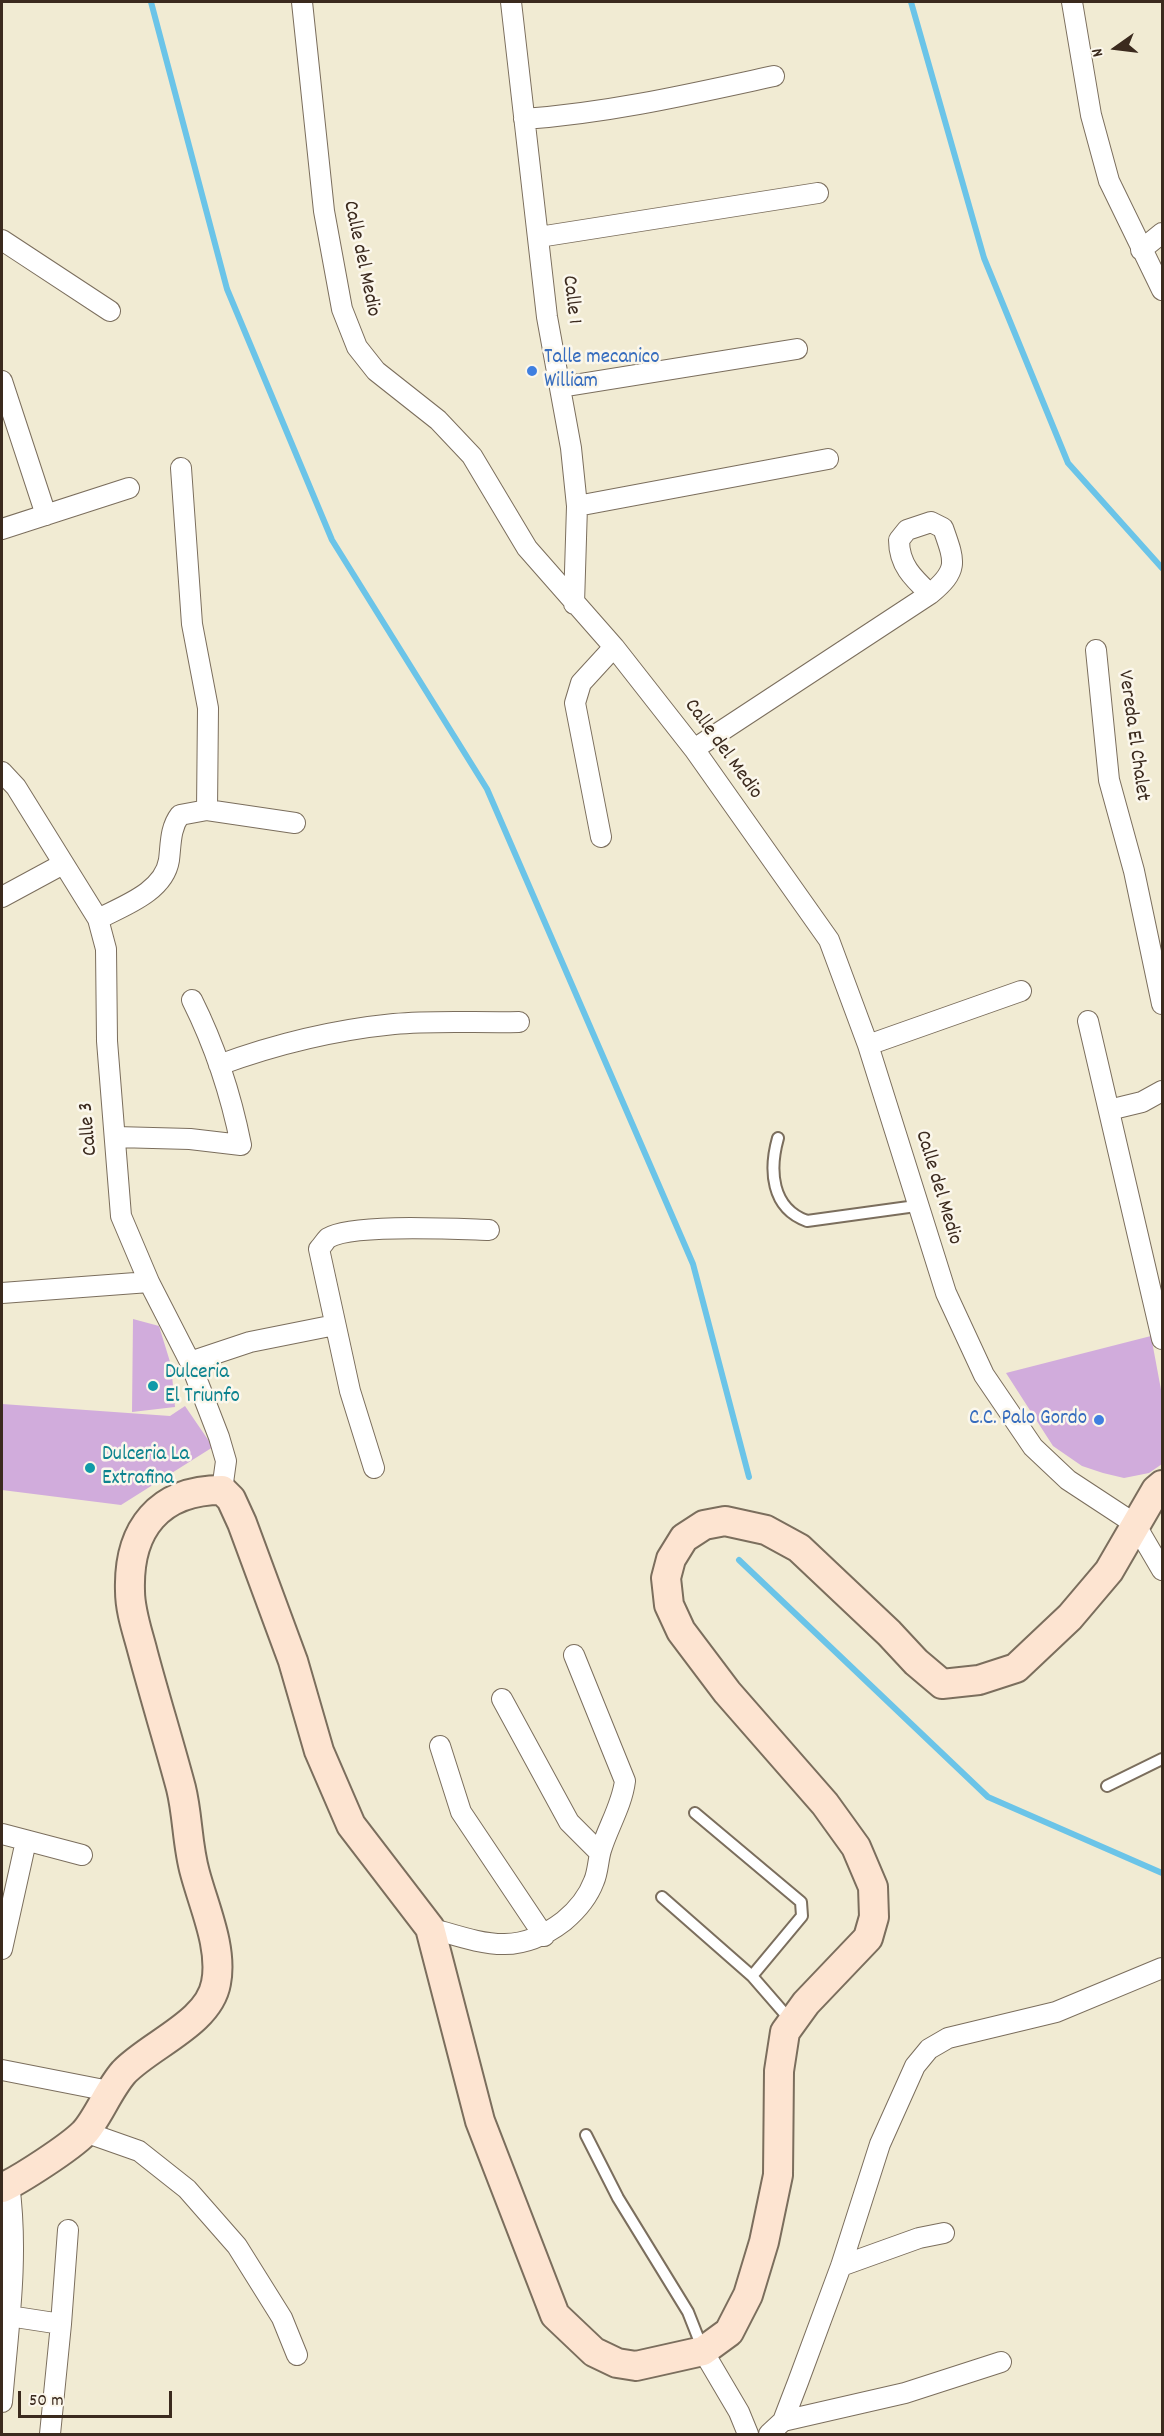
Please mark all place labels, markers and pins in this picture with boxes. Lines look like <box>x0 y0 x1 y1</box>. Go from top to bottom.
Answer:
place label: Talle mecanico William <box>544 346 660 396</box>
marker: Talle mecanico William <box>525 364 539 378</box>
place label: Dulceria El Triunfo <box>165 1361 240 1411</box>
marker: Dulceria El Triunfo <box>146 1379 160 1393</box>
place label: C.C. Palo Gordo <box>969 1407 1087 1433</box>
marker: C.C. Palo Gordo <box>1092 1413 1106 1427</box>
place label: Dulceria La Extrafina <box>102 1443 189 1493</box>
marker: Dulceria La Extrafina <box>83 1461 97 1475</box>

